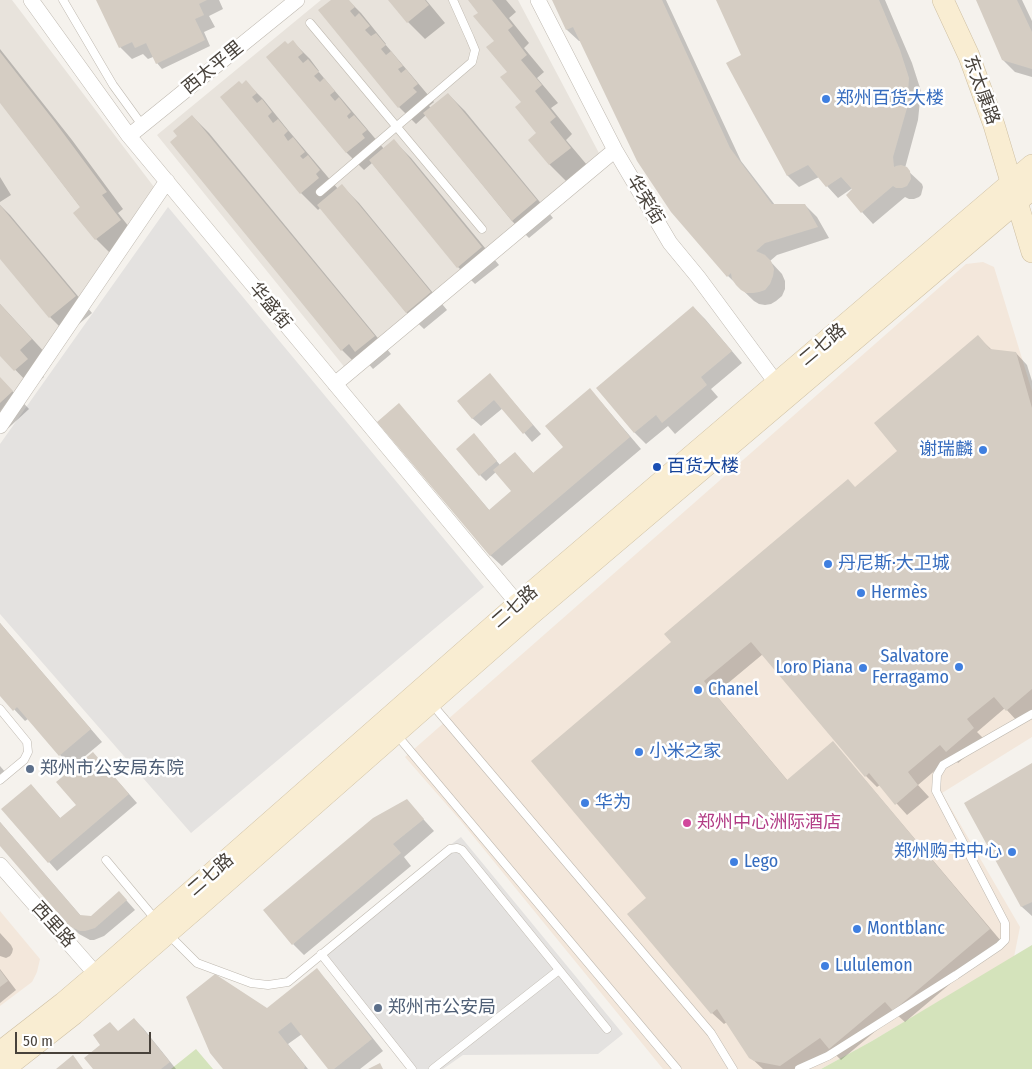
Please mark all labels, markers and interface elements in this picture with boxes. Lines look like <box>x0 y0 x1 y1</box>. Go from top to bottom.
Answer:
street label: 西太平里 <box>178 37 248 99</box>
street label: 东太康路 <box>959 52 1003 128</box>
place label: 郑州百货大楼 <box>836 88 944 110</box>
marker: 郑州百货大楼 <box>820 93 832 105</box>
street label: 华荣街 <box>622 171 668 229</box>
street label: 华盛街 <box>244 278 296 334</box>
street label: 二七路 <box>795 319 851 371</box>
place label: 谢瑞麟 <box>919 439 973 461</box>
marker: 谢瑞麟 <box>977 444 989 456</box>
place label: 百货大楼 <box>667 456 739 478</box>
marker: 百货大楼 <box>651 461 663 473</box>
place label: 丹尼斯·大卫城 <box>838 553 950 575</box>
marker: 丹尼斯·大卫城 <box>822 558 834 570</box>
street label: 二七路 <box>488 581 542 633</box>
place label: Hermès <box>871 582 928 604</box>
marker: Hermès <box>855 587 867 599</box>
place label: Salvatore Ferragamo <box>872 646 949 689</box>
place label: Loro Piana <box>775 657 853 679</box>
marker: Salvatore Ferragamo <box>953 661 965 673</box>
marker: Loro Piana <box>857 662 869 674</box>
place label: Chanel <box>708 679 758 701</box>
marker: Chanel <box>692 684 704 696</box>
place label: 小米之家 <box>649 741 721 763</box>
marker: 小米之家 <box>633 746 645 758</box>
place label: 郑州市公安局东院 <box>40 758 184 780</box>
marker: 郑州市公安局东院 <box>24 763 36 775</box>
place label: 华为 <box>595 792 631 814</box>
marker: 华为 <box>579 797 591 809</box>
place label: 郑州中心洲际酒店 <box>697 812 841 834</box>
marker: 郑州中心洲际酒店 <box>681 817 693 829</box>
place label: 郑州购书中心 <box>894 841 1002 863</box>
marker: 郑州购书中心 <box>1006 846 1018 858</box>
street label: 二七路 <box>184 849 238 901</box>
place label: Lego <box>744 851 778 873</box>
marker: Lego <box>728 856 740 868</box>
street label: 西里路 <box>27 898 79 952</box>
place label: Montblanc <box>867 918 945 940</box>
marker: Montblanc <box>851 923 863 935</box>
place label: Lululemon <box>835 955 913 977</box>
marker: Lululemon <box>819 960 831 972</box>
place label: 郑州市公安局 <box>388 997 496 1019</box>
marker: 郑州市公安局 <box>372 1002 384 1014</box>
scale bar <box>18 1022 154 1054</box>
text: 50 m <box>23 1032 53 1050</box>

